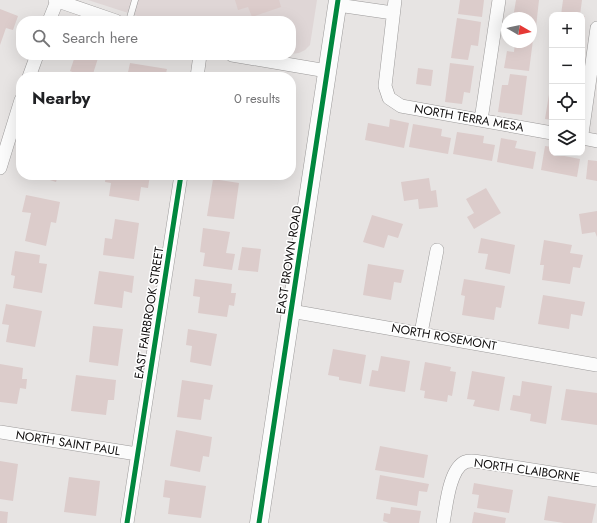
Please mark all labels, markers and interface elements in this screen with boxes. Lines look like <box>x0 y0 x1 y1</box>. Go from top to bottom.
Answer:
north arrow <box>501 12 537 48</box>
map controls <box>549 12 585 156</box>
button: + <box>549 12 585 48</box>
search box <box>16 16 296 60</box>
icon: search <box>30 27 52 49</box>
text: Search here <box>62 27 138 49</box>
button: − <box>549 48 585 84</box>
button: locate <box>549 84 585 120</box>
text: Nearby <box>32 86 90 110</box>
text: 0 results <box>234 89 280 108</box>
street label: NORTH TERRA MESA <box>413 99 525 137</box>
button: layers <box>549 120 585 156</box>
street label: EAST BROWN ROAD <box>272 205 306 315</box>
street label: EAST FAIRBROOK STREET <box>130 245 168 380</box>
street label: NORTH ROSEMONT <box>390 319 499 355</box>
street label: NORTH SAINT PAUL <box>14 426 122 460</box>
street label: NORTH CLAIBORNE <box>473 454 581 486</box>

